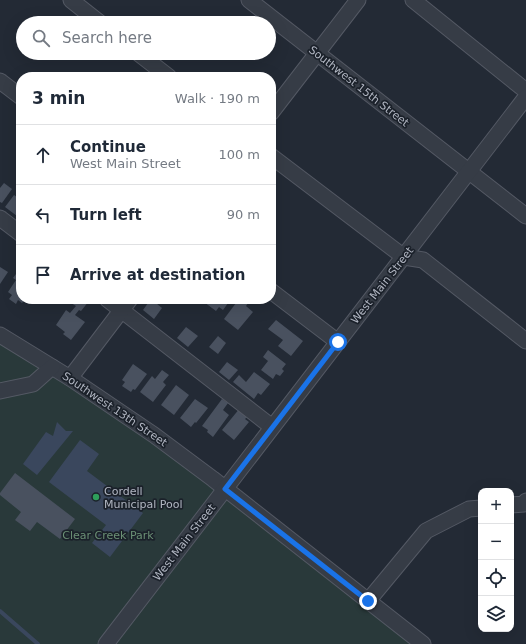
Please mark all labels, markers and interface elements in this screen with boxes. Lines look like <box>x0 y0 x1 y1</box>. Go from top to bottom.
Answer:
search box <box>16 16 276 60</box>
icon: search <box>30 27 52 49</box>
text: Search here <box>62 29 152 47</box>
street label: Southwest 15th Street <box>306 43 412 130</box>
text: 3 min <box>32 88 85 108</box>
text: Walk · 190 m <box>175 91 260 106</box>
text: Continue <box>70 138 146 156</box>
icon: ahead <box>32 144 54 166</box>
text: 100 m <box>218 147 260 162</box>
text: West Main Street <box>70 156 181 171</box>
icon: left <box>32 204 54 226</box>
text: Turn left <box>70 206 142 224</box>
text: 90 m <box>227 207 260 222</box>
street label: West Main Street <box>348 244 417 326</box>
icon: arrive <box>32 264 54 286</box>
text: Arrive at destination <box>70 266 245 284</box>
route start <box>329 333 347 351</box>
street label: Southwest 13th Street <box>60 369 170 450</box>
place label: Cordell Municipal Pool <box>104 485 183 511</box>
map controls <box>478 488 514 632</box>
button: + <box>478 488 514 524</box>
marker: Cordell Municipal Pool <box>91 492 101 502</box>
street label: West Main Street <box>150 501 219 583</box>
button: − <box>478 524 514 560</box>
park label: Clear Creek Park <box>62 529 154 542</box>
button: locate <box>478 560 514 596</box>
route end <box>359 592 377 610</box>
button: layers <box>478 596 514 632</box>

